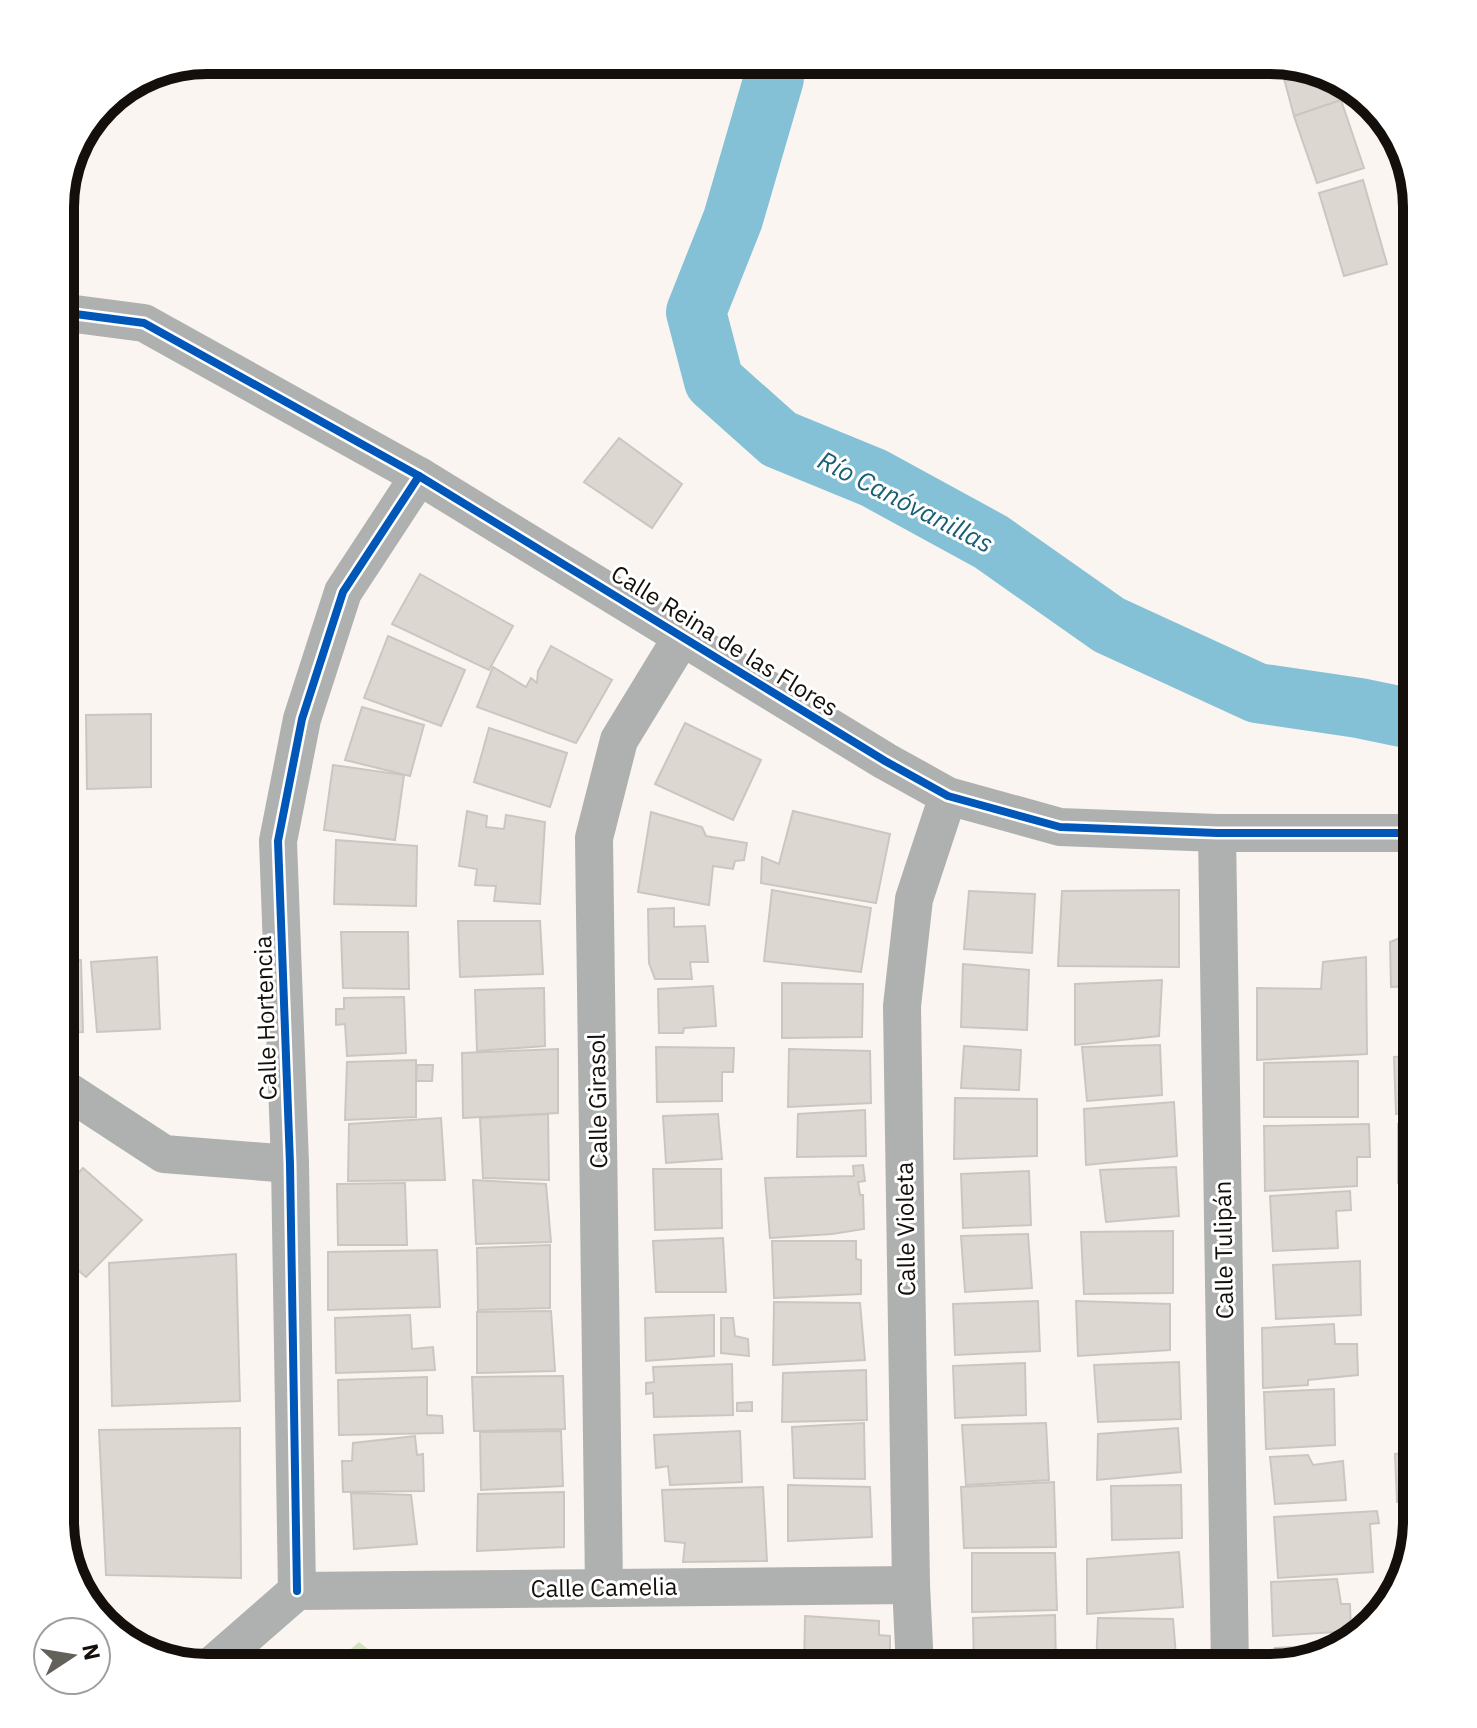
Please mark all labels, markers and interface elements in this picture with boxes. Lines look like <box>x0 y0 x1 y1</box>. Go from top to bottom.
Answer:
water label: Río Canóvanillas <box>813 442 999 560</box>
street label: Calle Reina de las Flores <box>605 557 845 723</box>
street label: Calle Hortencia <box>246 935 284 1101</box>
street label: Calle Girasol <box>580 1033 614 1169</box>
street label: Calle Violeta <box>888 1161 922 1297</box>
street label: Calle Tulipán <box>1206 1180 1240 1320</box>
street label: Calle Camelia <box>530 1570 678 1604</box>
north arrow <box>32 1616 112 1696</box>
text: N <box>76 1641 108 1663</box>

